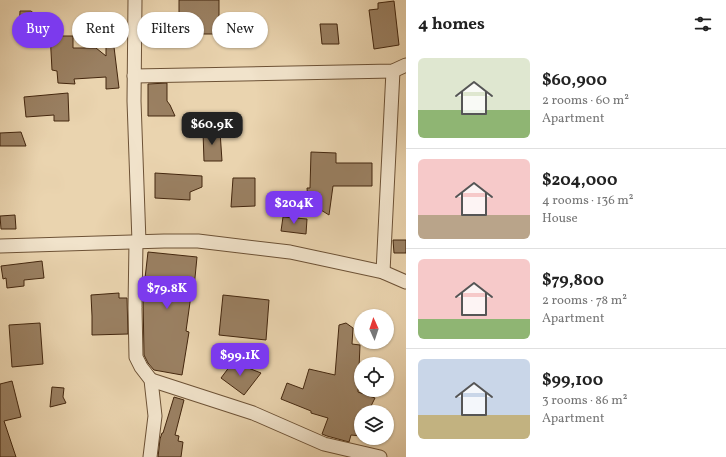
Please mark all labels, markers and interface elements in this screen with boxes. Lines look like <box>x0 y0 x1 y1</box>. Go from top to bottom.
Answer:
chip: Buy <box>12 12 64 48</box>
chip: Rent <box>72 12 129 48</box>
chip: Filters <box>137 12 204 48</box>
chip: New <box>212 12 268 48</box>
text: 4 homes <box>418 13 485 36</box>
icon: filters <box>692 13 714 35</box>
text: $60,900 <box>542 69 607 92</box>
icon: home <box>450 74 498 122</box>
text: 2 rooms · 60 m² <box>542 92 629 110</box>
text: Apartment <box>542 110 605 128</box>
pin: $60.9K <box>179 112 245 146</box>
text: $60.9K <box>191 116 233 134</box>
text: $204,000 <box>542 169 617 192</box>
icon: home <box>450 175 498 223</box>
pin: $204K <box>266 191 322 225</box>
text: 4 rooms · 136 m² <box>542 192 634 210</box>
text: $204K <box>274 195 314 213</box>
text: House <box>542 210 578 228</box>
text: $79,800 <box>542 269 604 292</box>
icon: home <box>450 275 498 323</box>
pin: $79.8K <box>134 276 200 310</box>
text: $79.8K <box>147 280 187 298</box>
text: 2 rooms · 78 m² <box>542 292 627 310</box>
north arrow <box>354 309 394 349</box>
map controls <box>354 309 394 445</box>
text: Apartment <box>542 310 605 328</box>
pin: $99.1K <box>207 343 273 377</box>
text: $99.1K <box>220 347 260 365</box>
button: locate <box>354 357 394 397</box>
text: $99,100 <box>542 369 603 392</box>
icon: home <box>450 375 498 423</box>
text: 3 rooms · 86 m² <box>542 392 627 410</box>
button: layers <box>354 405 394 445</box>
text: Apartment <box>542 410 605 428</box>

